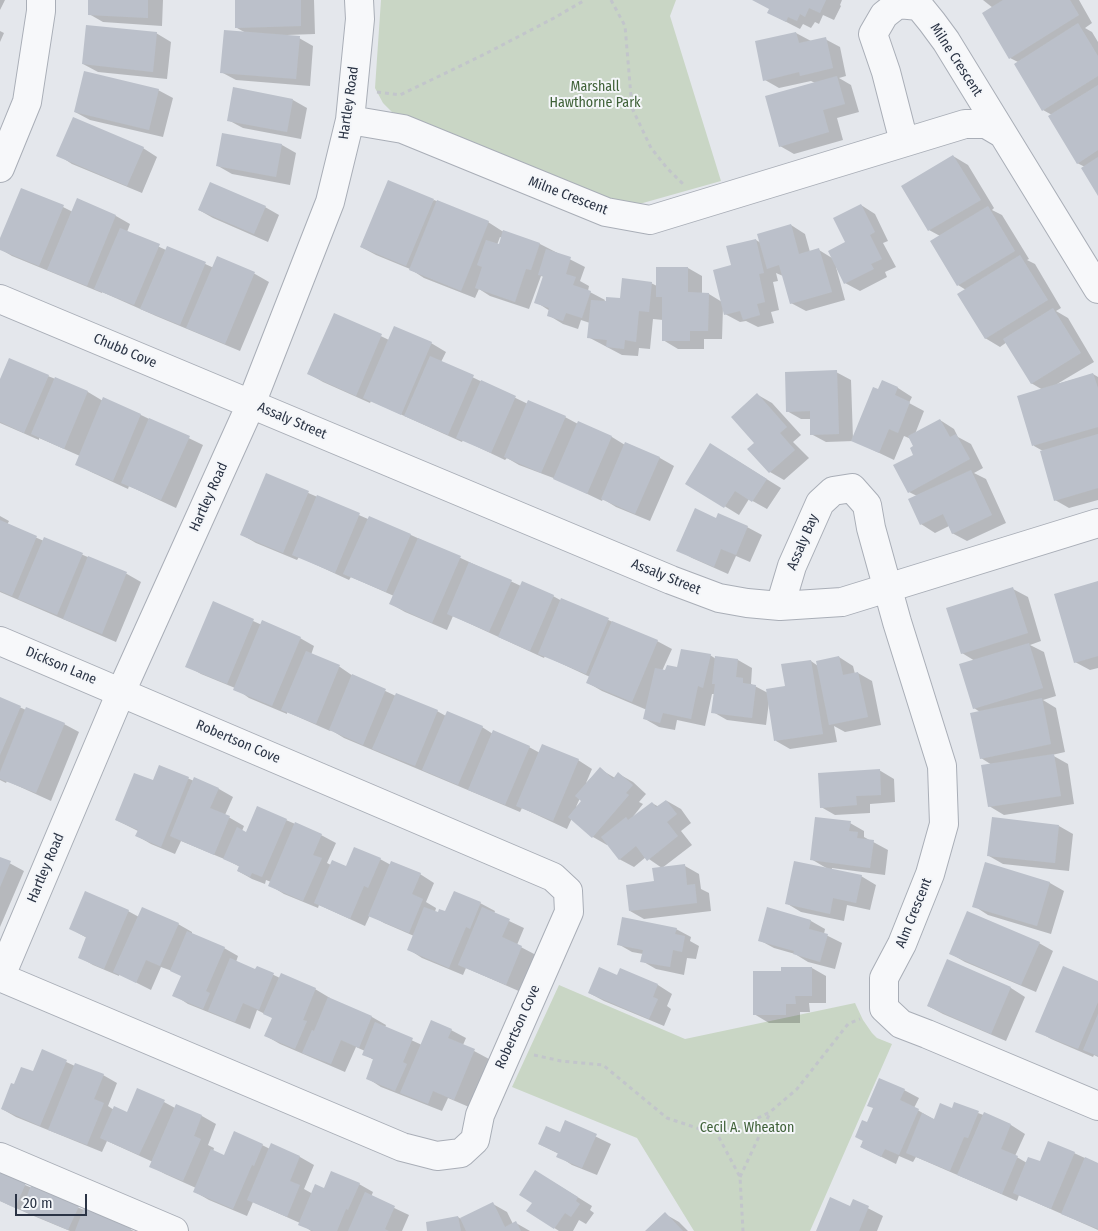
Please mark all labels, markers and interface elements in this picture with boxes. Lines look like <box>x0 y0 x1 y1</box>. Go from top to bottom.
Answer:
street label: Milne Crescent <box>926 20 986 100</box>
street label: Hartley Road <box>336 65 362 141</box>
park label: Marshall Hawthorne Park <box>549 79 641 111</box>
street label: Milne Crescent <box>526 173 610 219</box>
street label: Chubb Cove <box>91 330 159 372</box>
street label: Assaly Street <box>255 399 329 443</box>
street label: Hartley Road <box>186 460 232 534</box>
street label: Assaly Bay <box>784 511 822 573</box>
street label: Assaly Street <box>629 555 703 599</box>
street label: Dickson Lane <box>23 644 99 688</box>
street label: Robertson Cove <box>193 717 283 767</box>
street label: Hartley Road <box>24 831 68 905</box>
street label: Alm Crescent <box>892 876 936 950</box>
street label: Robertson Cove <box>492 983 544 1071</box>
park label: Cecil A. Wheaton <box>700 1120 794 1136</box>
scale bar <box>18 1184 90 1216</box>
text: 20 m <box>23 1194 53 1212</box>

